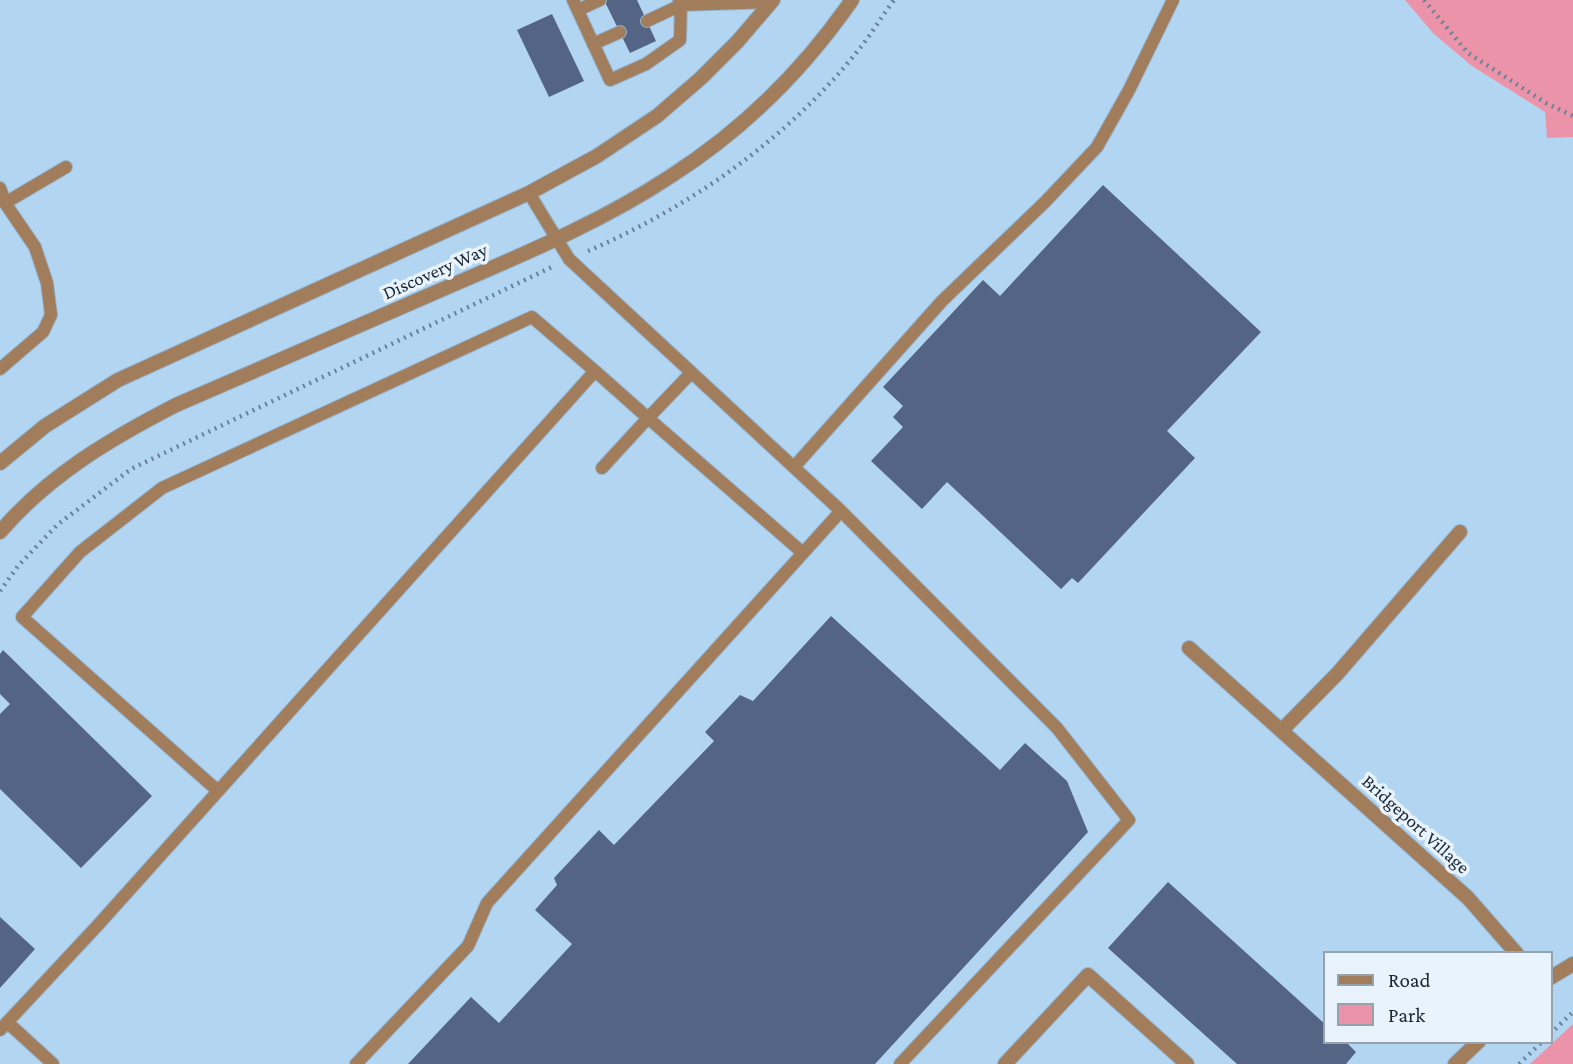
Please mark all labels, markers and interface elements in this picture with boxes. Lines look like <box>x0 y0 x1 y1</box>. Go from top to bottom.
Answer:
street label: Discovery Way <box>379 238 491 303</box>
street label: Bridgeport Village <box>1358 770 1474 878</box>
legend <box>1324 952 1552 1043</box>
text: Road <box>1388 968 1431 992</box>
text: Park <box>1388 1003 1425 1027</box>

